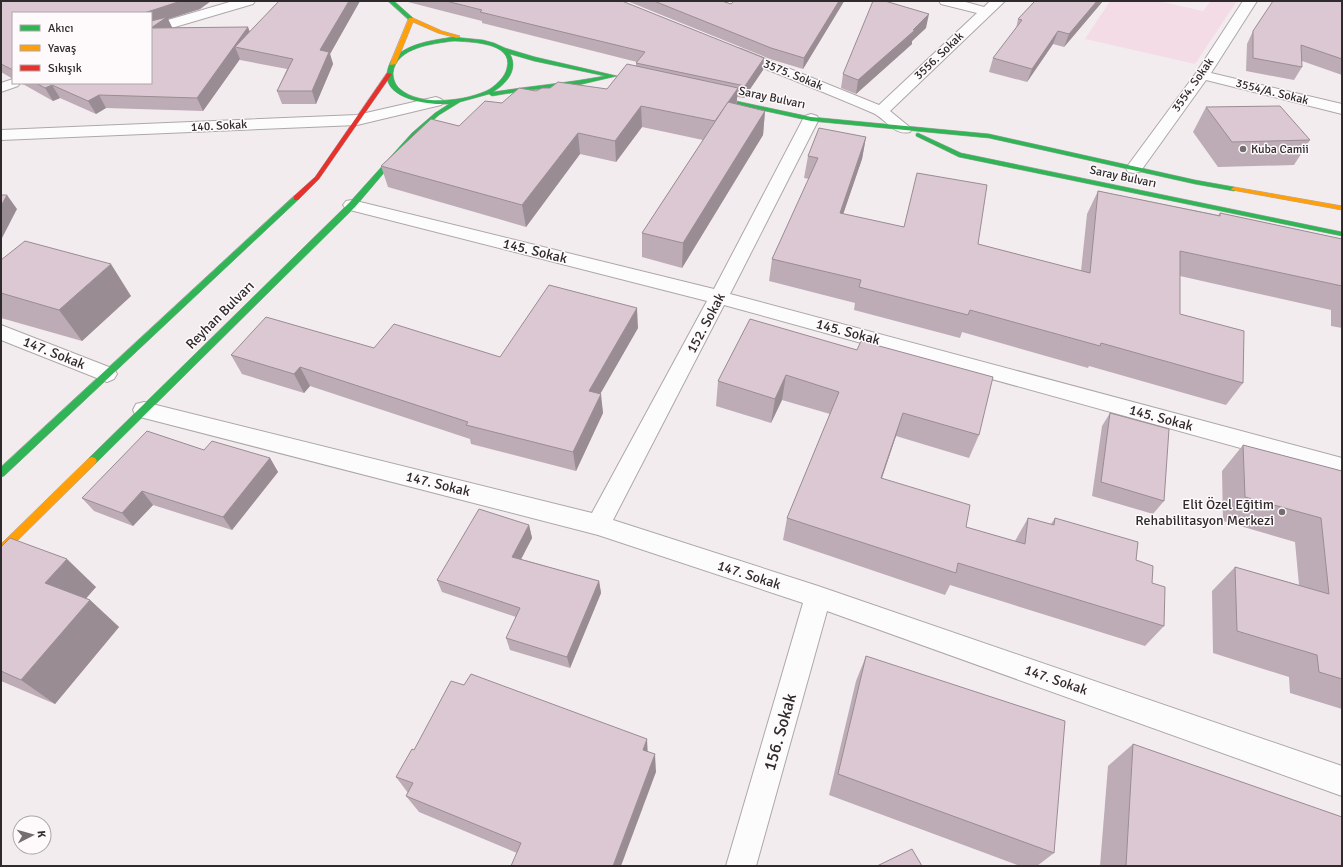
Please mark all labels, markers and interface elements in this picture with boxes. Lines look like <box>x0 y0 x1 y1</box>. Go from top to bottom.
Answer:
legend <box>12 12 152 84</box>
text: Akıcı <box>48 21 74 36</box>
street label: 3556. Sokak <box>911 29 967 83</box>
text: Yavaş <box>48 41 76 56</box>
street label: 3554. Sokak <box>1169 55 1217 115</box>
street label: 3575. Sokak <box>761 56 825 94</box>
text: Sıkışık <box>48 61 82 76</box>
street label: 3554/A. Sokak <box>1234 76 1310 108</box>
street label: Saray Bulvarı <box>737 84 807 112</box>
street label: 140. Sokak <box>191 117 247 135</box>
place label: Kuba Camii <box>1251 142 1309 157</box>
marker: Kuba Camii <box>1238 144 1248 154</box>
street label: Saray Bulvarı <box>1088 163 1158 191</box>
street label: 145. Sokak <box>501 235 569 267</box>
street label: Reyhan Bulvarı <box>182 277 258 353</box>
street label: 152. Sokak <box>683 290 729 356</box>
street label: 145. Sokak <box>814 315 882 349</box>
street label: 147. Sokak <box>20 333 88 373</box>
street label: 145. Sokak <box>1127 401 1195 435</box>
street label: 147. Sokak <box>404 468 472 500</box>
place label: Elit Özel Eğitim Rehabilitasyon Merkezi <box>1135 496 1274 529</box>
marker: Elit Özel Eğitim Rehabilitasyon Merkezi <box>1277 507 1287 517</box>
street label: 147. Sokak <box>715 557 783 593</box>
street label: 147. Sokak <box>1022 661 1090 699</box>
street label: 156. Sokak <box>759 690 801 773</box>
north arrow <box>12 815 52 855</box>
text: K <box>35 830 48 838</box>

